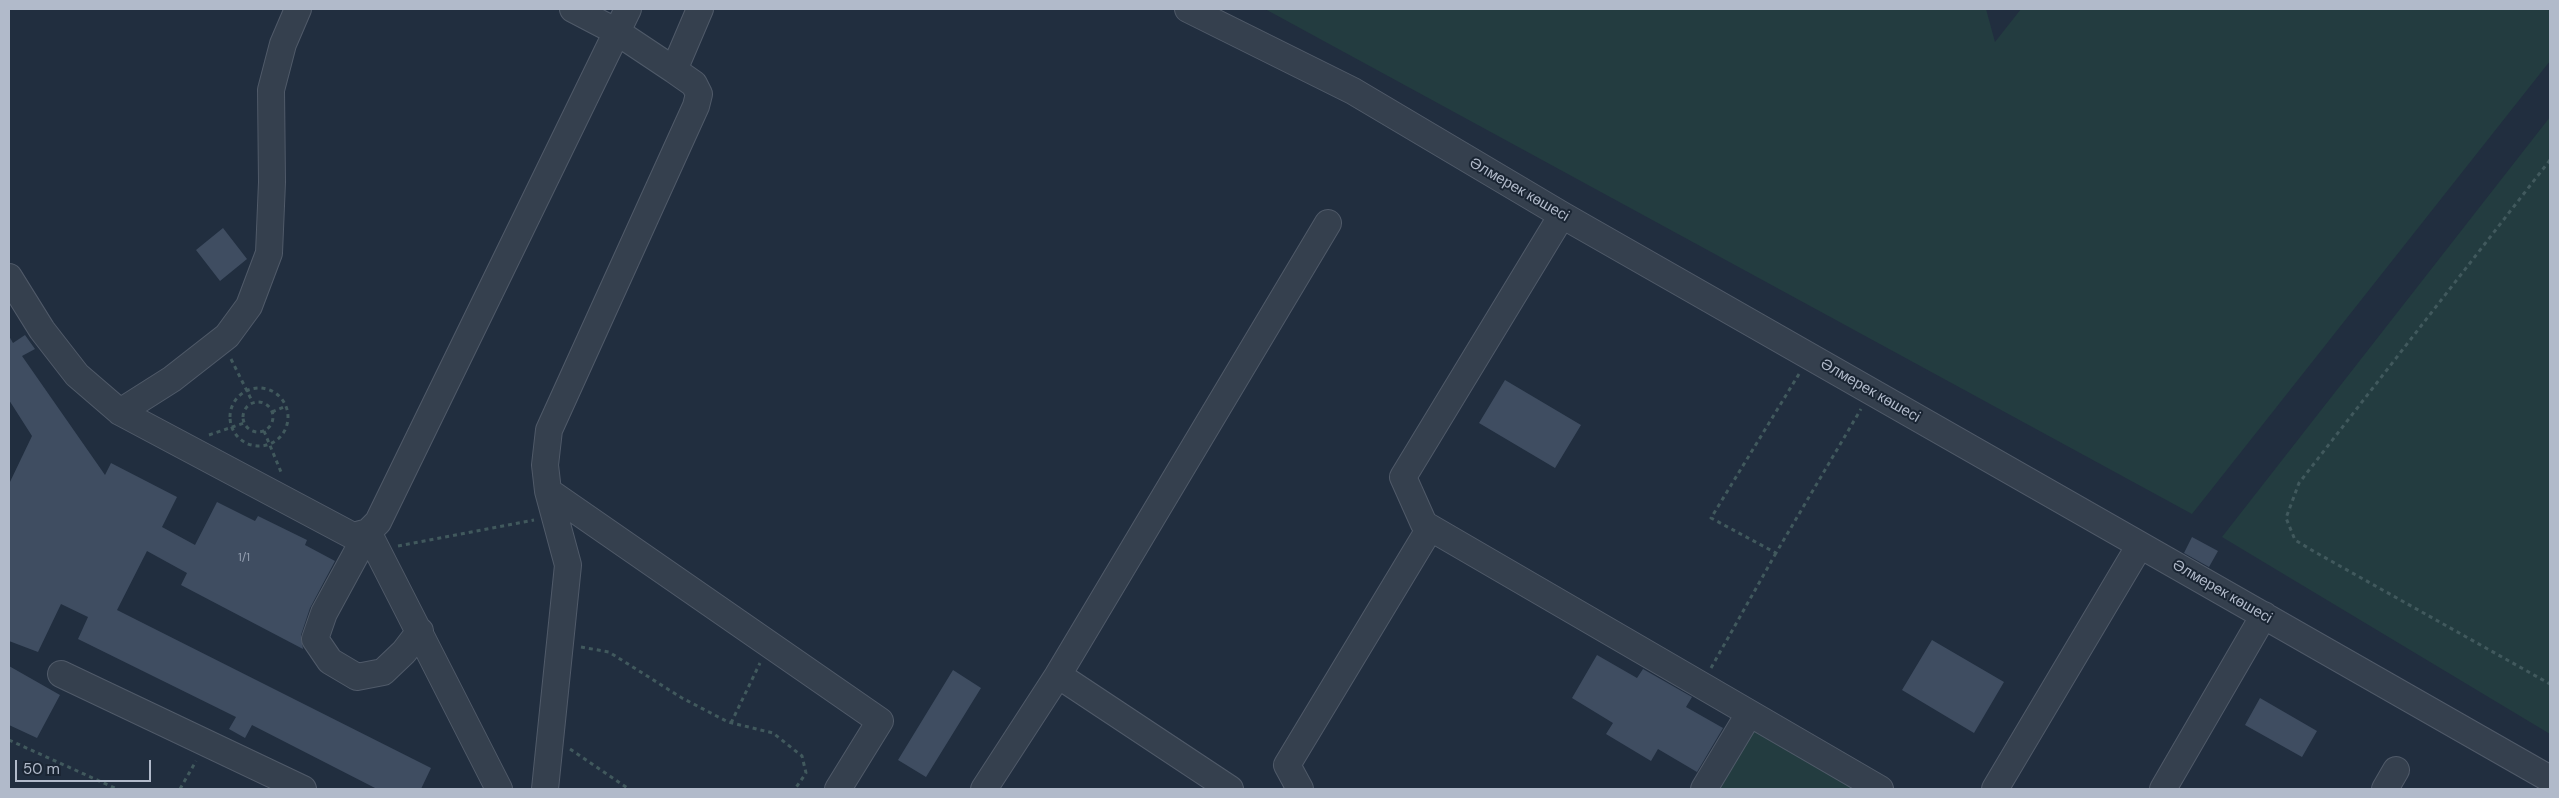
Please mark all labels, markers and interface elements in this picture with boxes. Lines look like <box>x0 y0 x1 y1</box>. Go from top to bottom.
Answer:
street label: Әлмерек көшесі <box>1466 154 1572 226</box>
street label: Әлмерек көшесі <box>1817 355 1923 427</box>
house number: 1/1 <box>238 551 250 565</box>
street label: Әлмерек көшесі <box>2169 556 2275 628</box>
scale bar <box>18 750 154 782</box>
text: 50 m <box>23 759 60 779</box>

